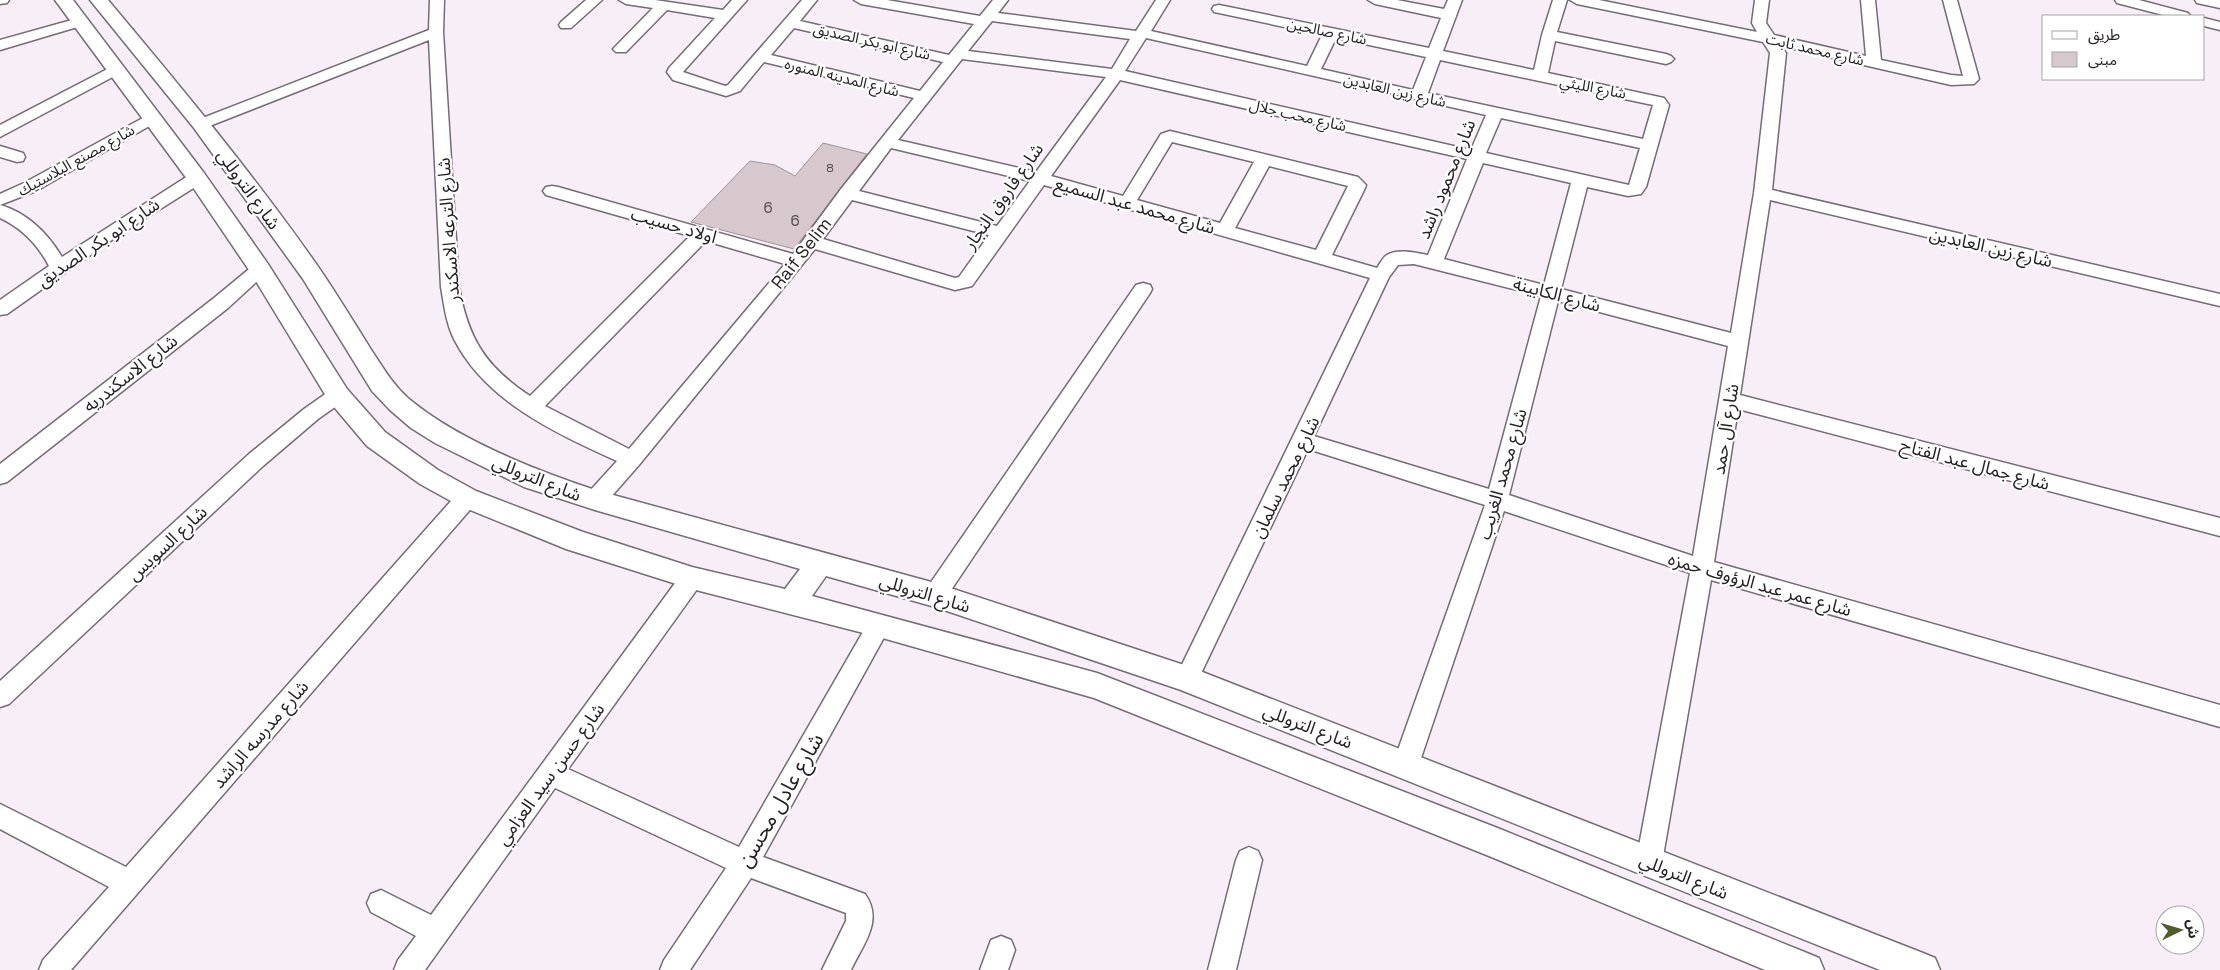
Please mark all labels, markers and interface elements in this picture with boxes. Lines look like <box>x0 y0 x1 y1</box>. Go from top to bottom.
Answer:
street label: شارع صالحين <box>1285 13 1369 52</box>
legend <box>2042 15 2205 80</box>
street label: شارع ابو بكر الصديق <box>811 18 933 67</box>
text: طريق <box>2088 25 2120 45</box>
street label: شارع محمد ثابت <box>1763 28 1866 73</box>
text: مبنى <box>2088 50 2117 69</box>
street label: شارع المدينه المنوره <box>782 54 901 103</box>
street label: شارع زين العابدين <box>1341 69 1448 114</box>
street label: شارع الليثي <box>1558 71 1628 106</box>
street label: شارع محب جلال <box>1247 95 1349 138</box>
street label: شارع محمود راشد <box>1412 116 1483 243</box>
street label: شارع مصنع البلاستيك <box>14 120 139 203</box>
street label: شارع فاروق النجار <box>957 138 1051 256</box>
street label: شارع التروللي <box>210 144 286 236</box>
street label: شارع الترعه الاسكندر <box>431 157 468 304</box>
house number: 8 <box>826 160 834 176</box>
street label: شارع محمد عبد السميع <box>1051 171 1218 242</box>
street label: شارع ابو بكر الصديق <box>32 192 165 294</box>
house number: 6 <box>763 198 773 217</box>
street label: اولاد حسيب <box>628 202 720 248</box>
house number: 6 <box>790 211 800 230</box>
street label: Raif Selim <box>766 213 836 293</box>
street label: شارع زين العابدين <box>1927 222 2055 275</box>
street label: شارع الكابينة <box>1510 271 1603 320</box>
street label: شارع الاسكندريه <box>78 329 184 419</box>
street label: شارع آل حمد <box>1706 382 1746 477</box>
street label: شارع محمد الغريب <box>1472 406 1535 543</box>
street label: شارع محمد سلمان <box>1246 412 1327 543</box>
street label: شارع جمال عبد الفتاح <box>1897 433 2052 498</box>
street label: شارع التروللي <box>488 450 585 509</box>
street label: شارع السويس <box>122 500 214 588</box>
street label: شارع عمر عبد الرؤوف حمزه <box>1665 547 1854 624</box>
street label: شارع التروللي <box>876 568 973 621</box>
street label: شارع مدرسه الراشد <box>207 675 316 795</box>
street label: شارع حسن سيد العزامي <box>491 698 612 851</box>
street label: شارع التروللي <box>1259 698 1356 756</box>
street label: شارع عادل محسن <box>731 728 831 873</box>
street label: شارع التروللي <box>1635 848 1732 907</box>
north arrow <box>2155 905 2205 955</box>
text: ش <box>2183 919 2203 939</box>

